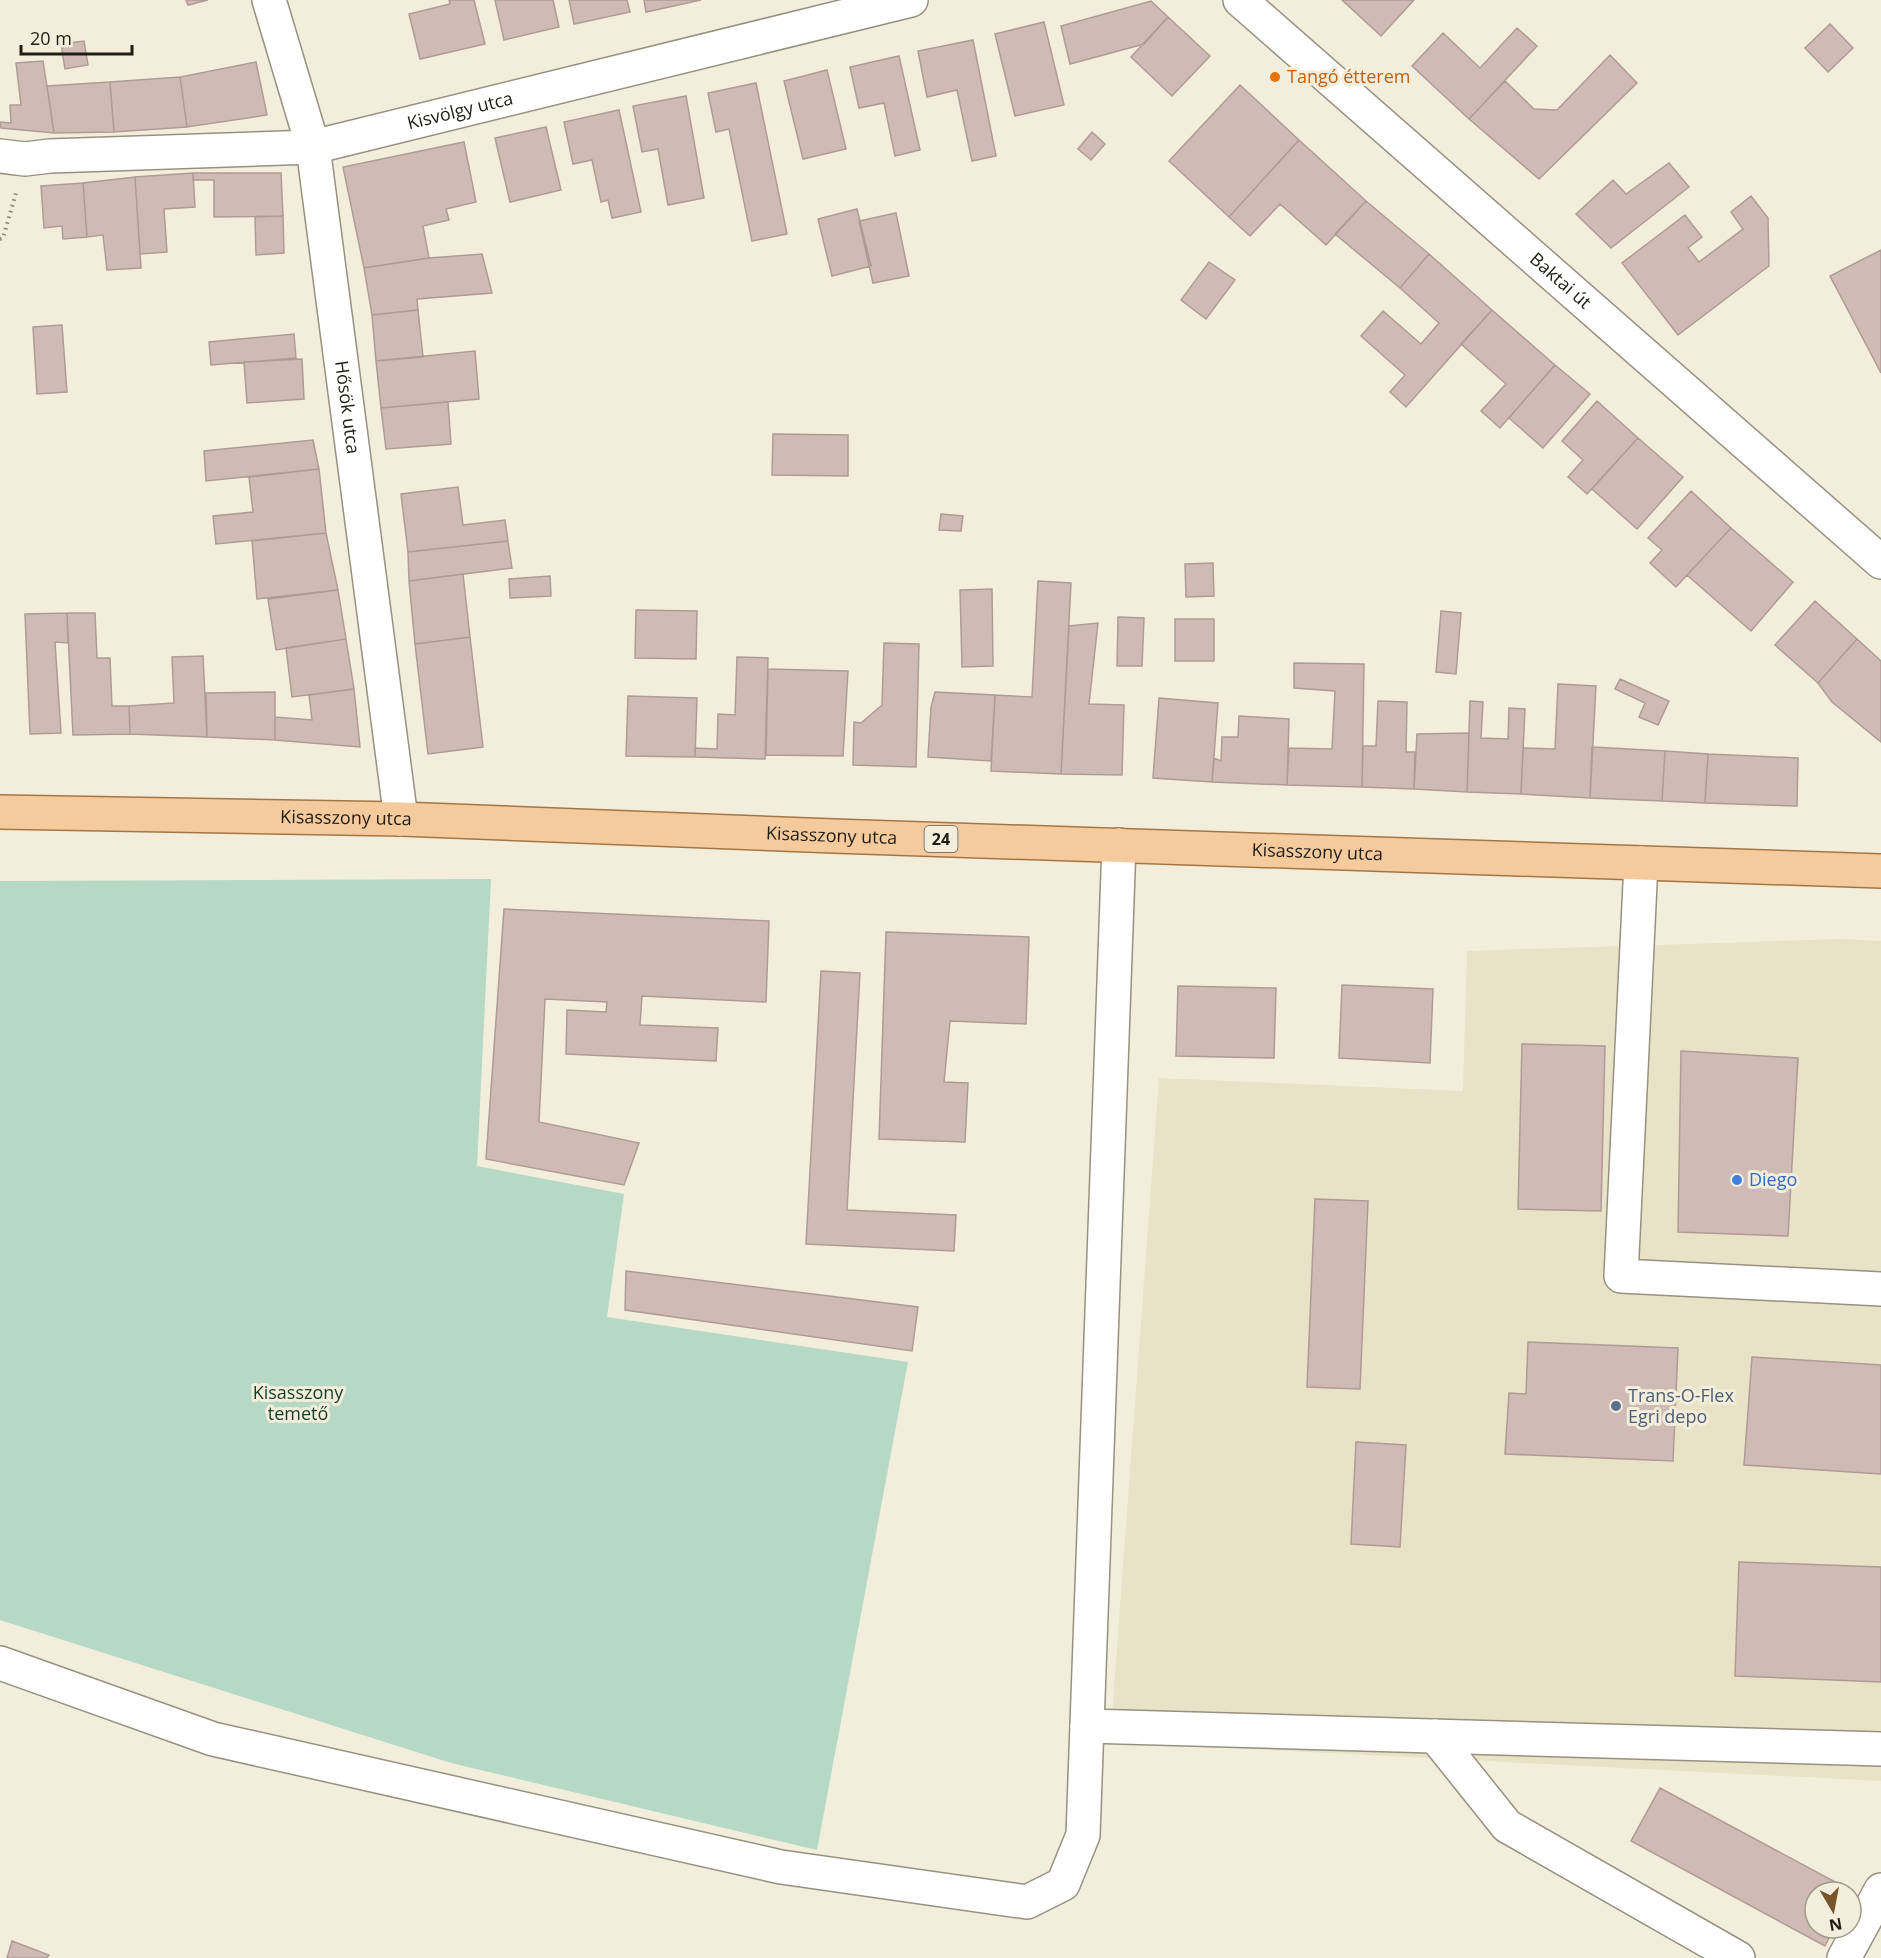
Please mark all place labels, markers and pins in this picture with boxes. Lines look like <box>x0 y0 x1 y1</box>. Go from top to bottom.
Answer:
place label: Tangó étterem <box>1287 64 1410 88</box>
marker: Tangó étterem <box>1268 70 1282 84</box>
place label: Diego <box>1749 1167 1797 1191</box>
marker: Diego <box>1730 1173 1744 1187</box>
place label: Trans-O-Flex Egri depo <box>1628 1383 1734 1428</box>
marker: Trans-O-Flex Egri depo <box>1609 1399 1623 1413</box>

